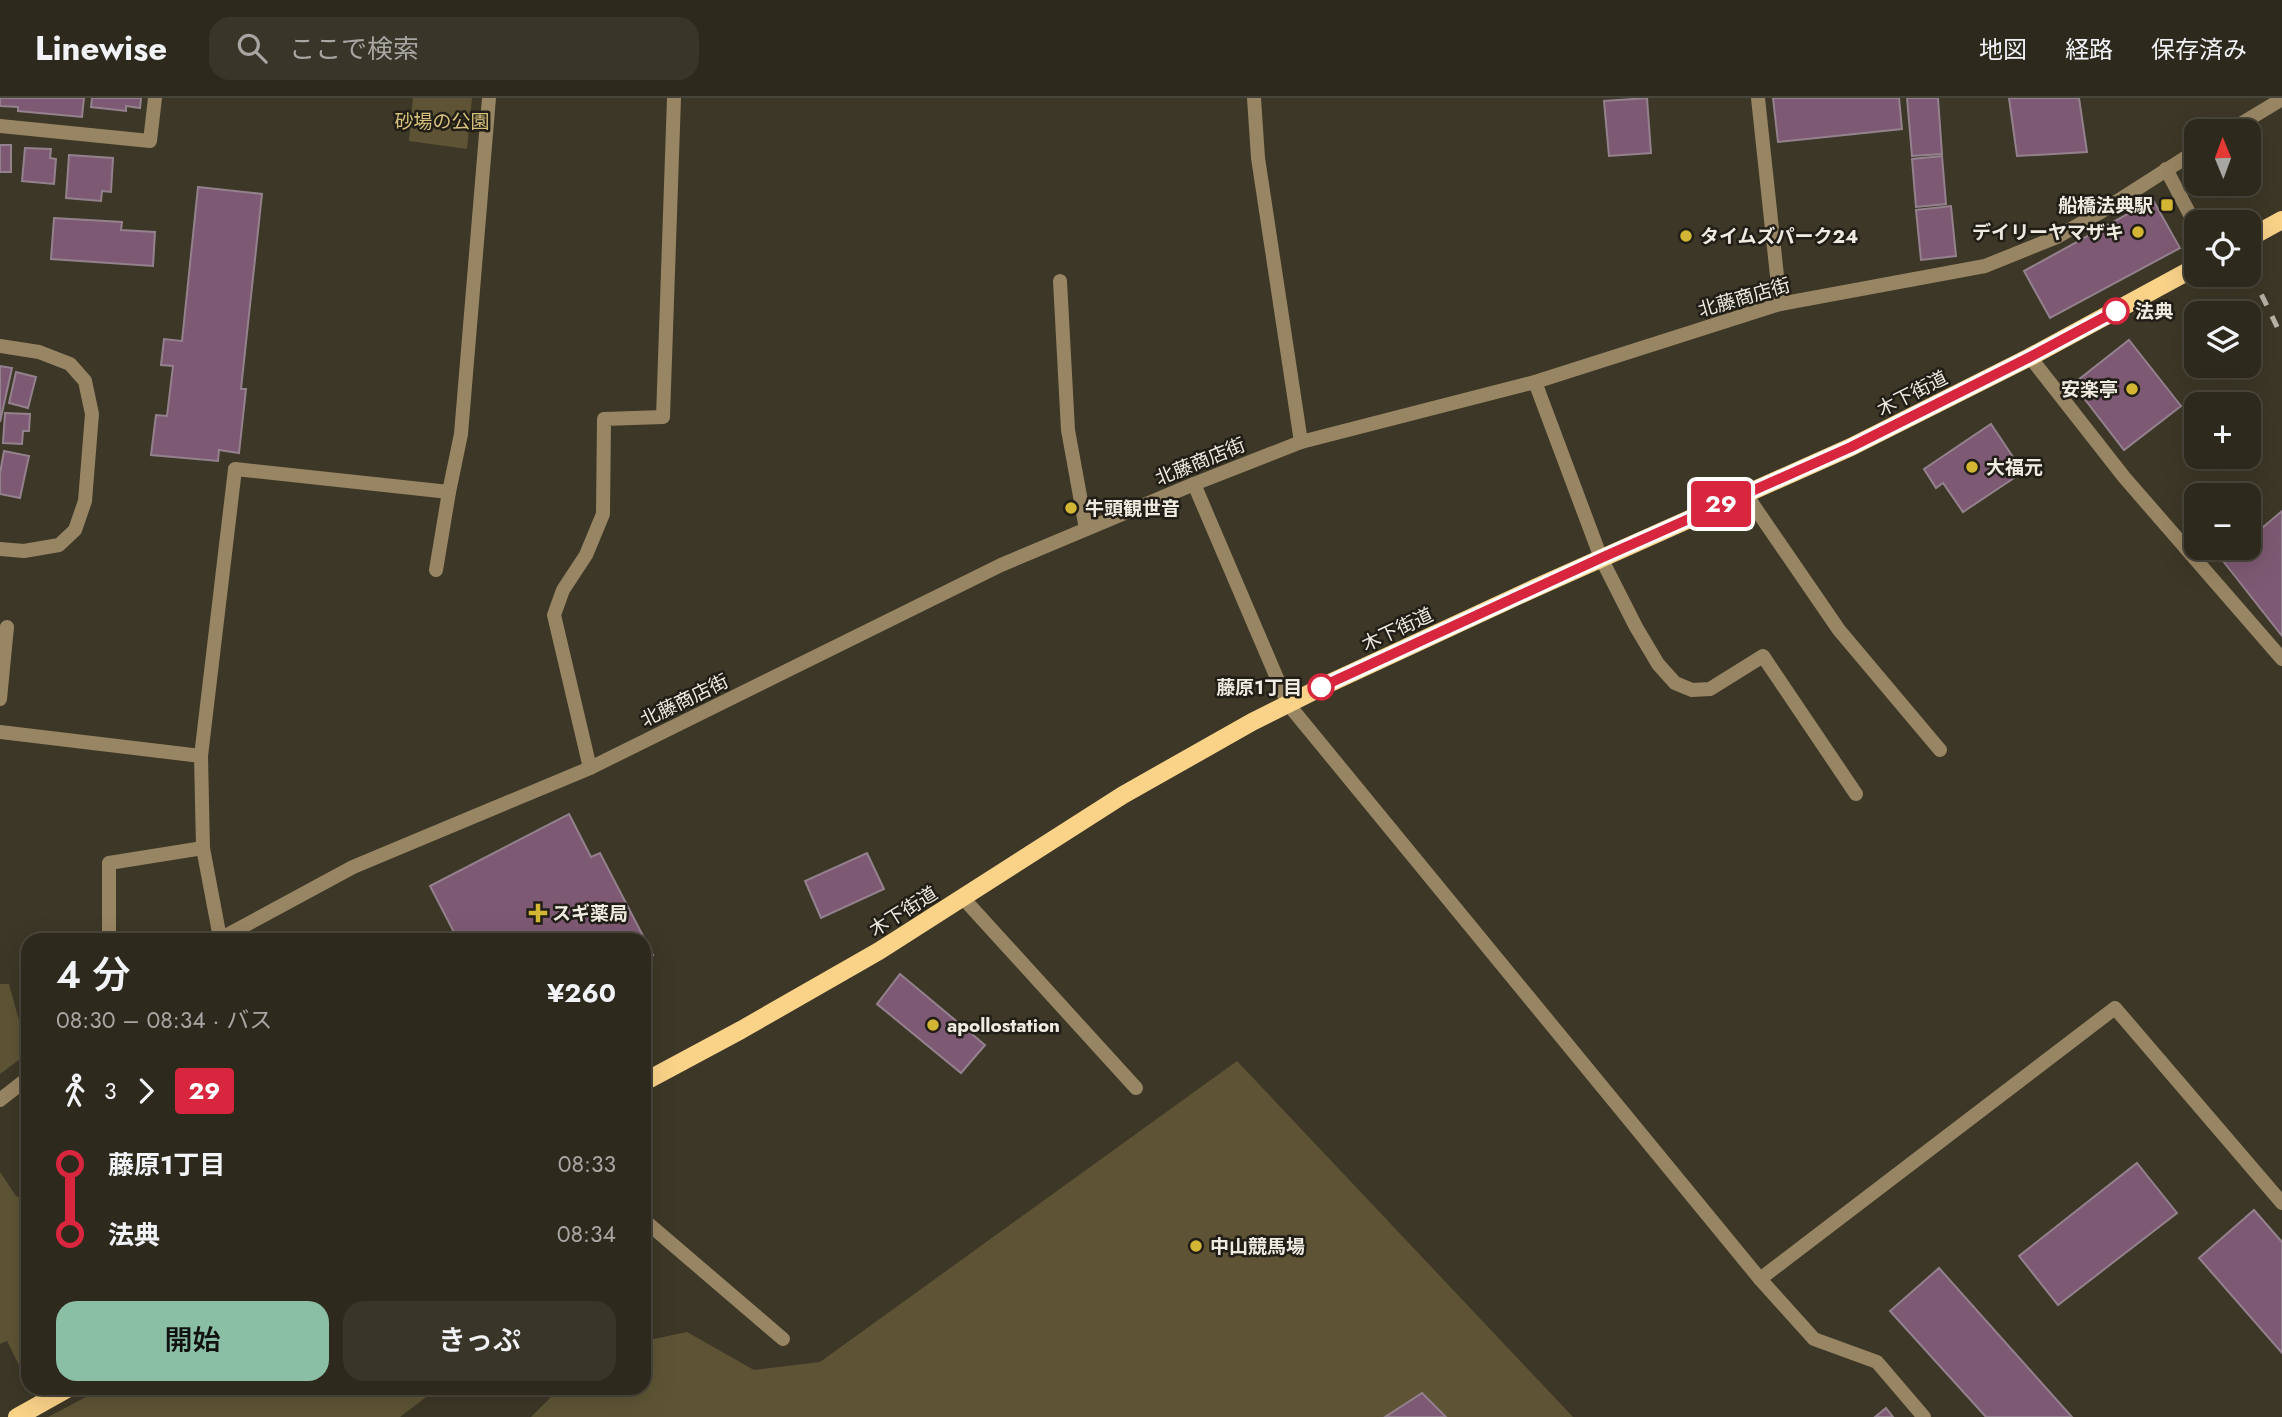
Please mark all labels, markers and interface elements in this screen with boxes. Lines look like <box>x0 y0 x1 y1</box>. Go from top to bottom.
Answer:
search box <box>209 17 699 80</box>
text: Linewise <box>35 25 167 72</box>
icon: search <box>233 29 271 67</box>
text: ここで検索 <box>289 30 419 68</box>
text: 地図 <box>1979 32 2027 67</box>
text: 経路 <box>2065 32 2113 67</box>
text: 保存済み <box>2151 32 2247 67</box>
park label: 砂場の公園 <box>394 108 490 135</box>
north arrow <box>2184 119 2261 196</box>
map controls <box>2184 119 2261 560</box>
place label: 船橋法典駅 <box>2058 192 2153 219</box>
marker: 船橋法典駅 <box>2159 197 2175 213</box>
button: locate <box>2184 210 2261 287</box>
place label: デイリーヤマザキ <box>1972 219 2124 246</box>
place label: タイムズパーク24 <box>1700 223 1858 250</box>
marker: デイリーヤマザキ <box>2130 224 2146 240</box>
marker: タイムズパーク24 <box>1678 228 1694 244</box>
street label: 北藤商店街 <box>1695 271 1794 324</box>
marker: 法典 <box>2103 298 2129 324</box>
place label: 法典 <box>2135 298 2173 325</box>
button: layers <box>2184 301 2261 378</box>
street label: 木下街道 <box>1872 364 1952 423</box>
place label: 安楽亭 <box>2061 376 2118 403</box>
marker: 安楽亭 <box>2124 381 2140 397</box>
button: + <box>2184 392 2261 469</box>
street label: 北藤商店街 <box>1151 431 1249 492</box>
place label: 大福元 <box>1986 454 2043 481</box>
marker: 大福元 <box>1964 459 1980 475</box>
line badge: 29 <box>1690 481 1752 527</box>
button: − <box>2184 483 2261 560</box>
text: 29 <box>1705 486 1737 521</box>
place label: 牛頭観世音 <box>1085 495 1180 522</box>
marker: 牛頭観世音 <box>1063 500 1079 516</box>
street label: 木下街道 <box>1357 601 1437 658</box>
street label: 北藤商店街 <box>636 667 733 733</box>
place label: 藤原1丁目 <box>1216 674 1302 701</box>
marker: 藤原1丁目 <box>1308 674 1334 700</box>
street label: 木下街道 <box>864 880 943 943</box>
place label: スギ薬局 <box>552 900 628 927</box>
marker: スギ薬局 <box>530 905 546 921</box>
text: 4 分 <box>56 947 131 1002</box>
text: ¥260 <box>547 974 616 1012</box>
text: 08:30 – 08:34 · バス <box>56 1003 272 1037</box>
place label: apollostation <box>947 1012 1060 1039</box>
marker: apollostation <box>925 1017 941 1033</box>
icon: walk <box>56 1072 94 1110</box>
icon: forward <box>127 1072 165 1110</box>
text: 29 <box>189 1073 220 1108</box>
text: 3 <box>104 1074 117 1108</box>
text: 藤原1丁目 <box>108 1146 225 1184</box>
text: 08:33 <box>558 1147 616 1181</box>
text: 法典 <box>108 1216 160 1254</box>
text: 08:34 <box>557 1217 616 1251</box>
place label: 中山競馬場 <box>1210 1233 1305 1260</box>
marker: 中山競馬場 <box>1188 1238 1204 1254</box>
button: 開始 <box>56 1301 329 1381</box>
button: きっぷ <box>343 1301 616 1381</box>

